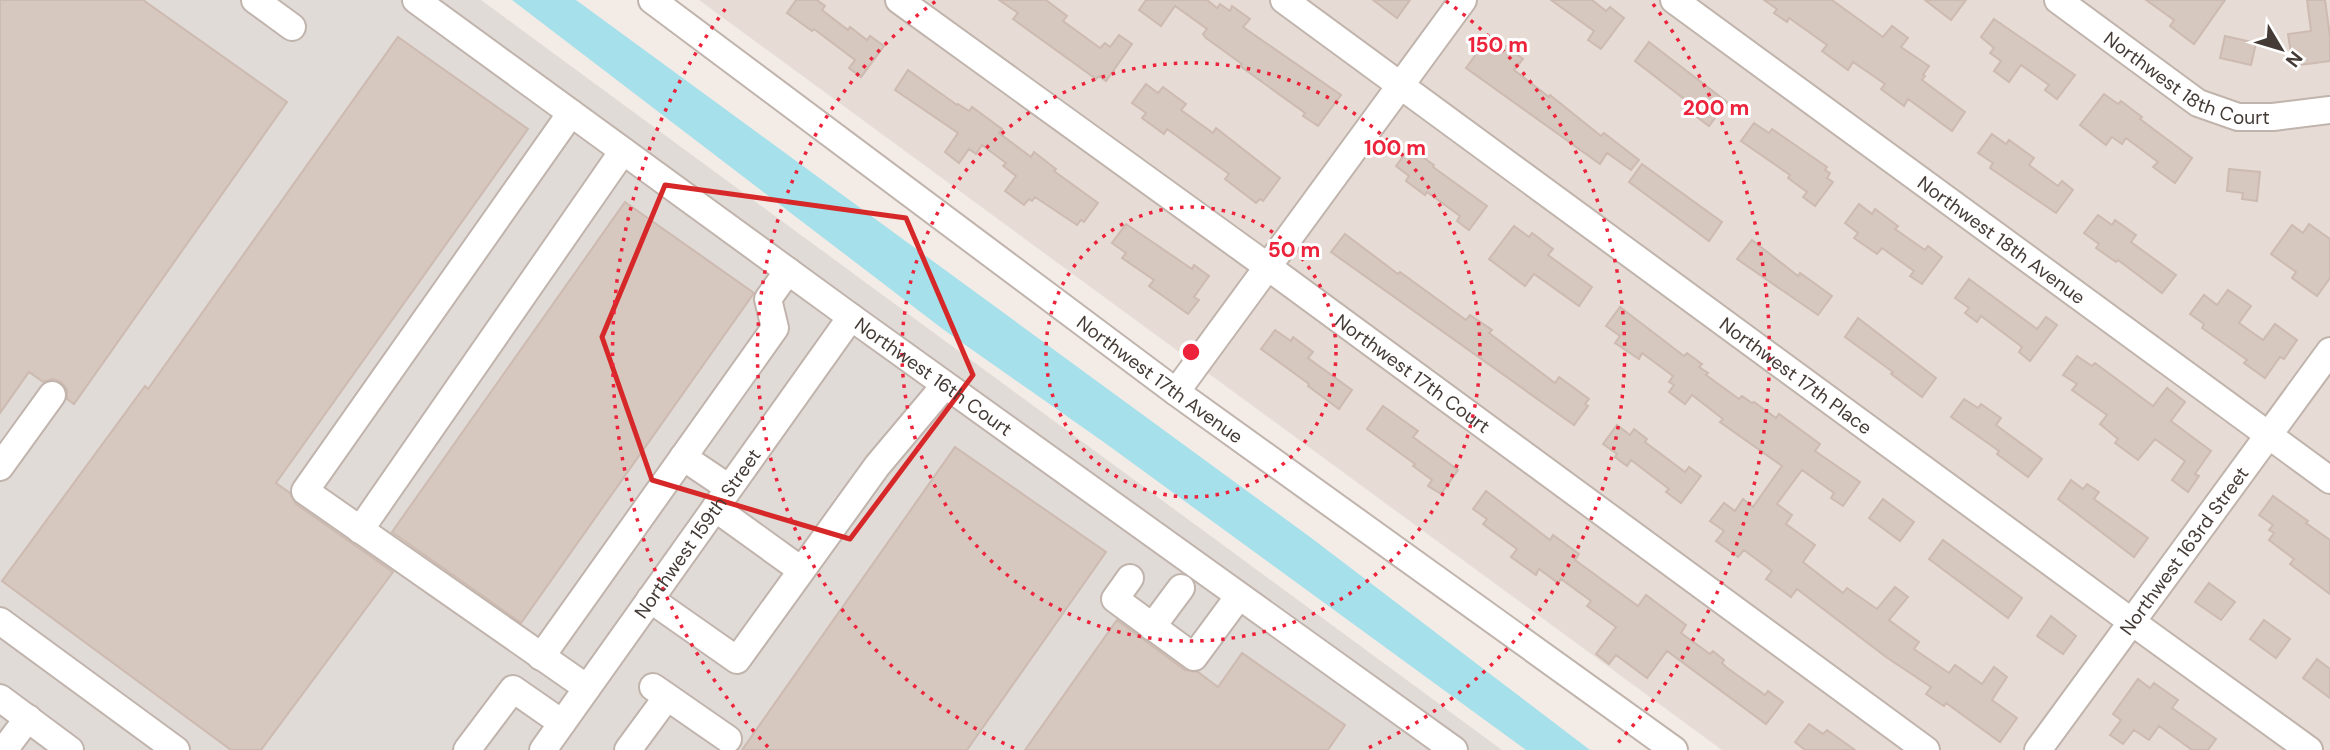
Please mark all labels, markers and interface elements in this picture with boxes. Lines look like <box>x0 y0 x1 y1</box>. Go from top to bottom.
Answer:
north arrow <box>2246 14 2316 84</box>
street label: Northwest 18th Court <box>2099 26 2270 130</box>
text: 150 m <box>1468 31 1528 59</box>
text: N <box>2280 46 2308 72</box>
text: 200 m <box>1683 94 1749 122</box>
text: 100 m <box>1364 134 1426 162</box>
street label: Northwest 18th Avenue <box>1912 170 2090 310</box>
text: 50 m <box>1268 236 1320 264</box>
street label: Northwest 17th Court <box>1330 308 1495 439</box>
street label: Northwest 17th Avenue <box>1072 310 1248 449</box>
street label: Northwest 16th Court <box>850 312 1017 442</box>
street label: Northwest 17th Place <box>1714 312 1877 440</box>
centre of rings <box>1179 340 1203 364</box>
street label: Northwest 159th Street <box>629 444 767 623</box>
street label: Northwest 163rd Street <box>2114 462 2254 640</box>

